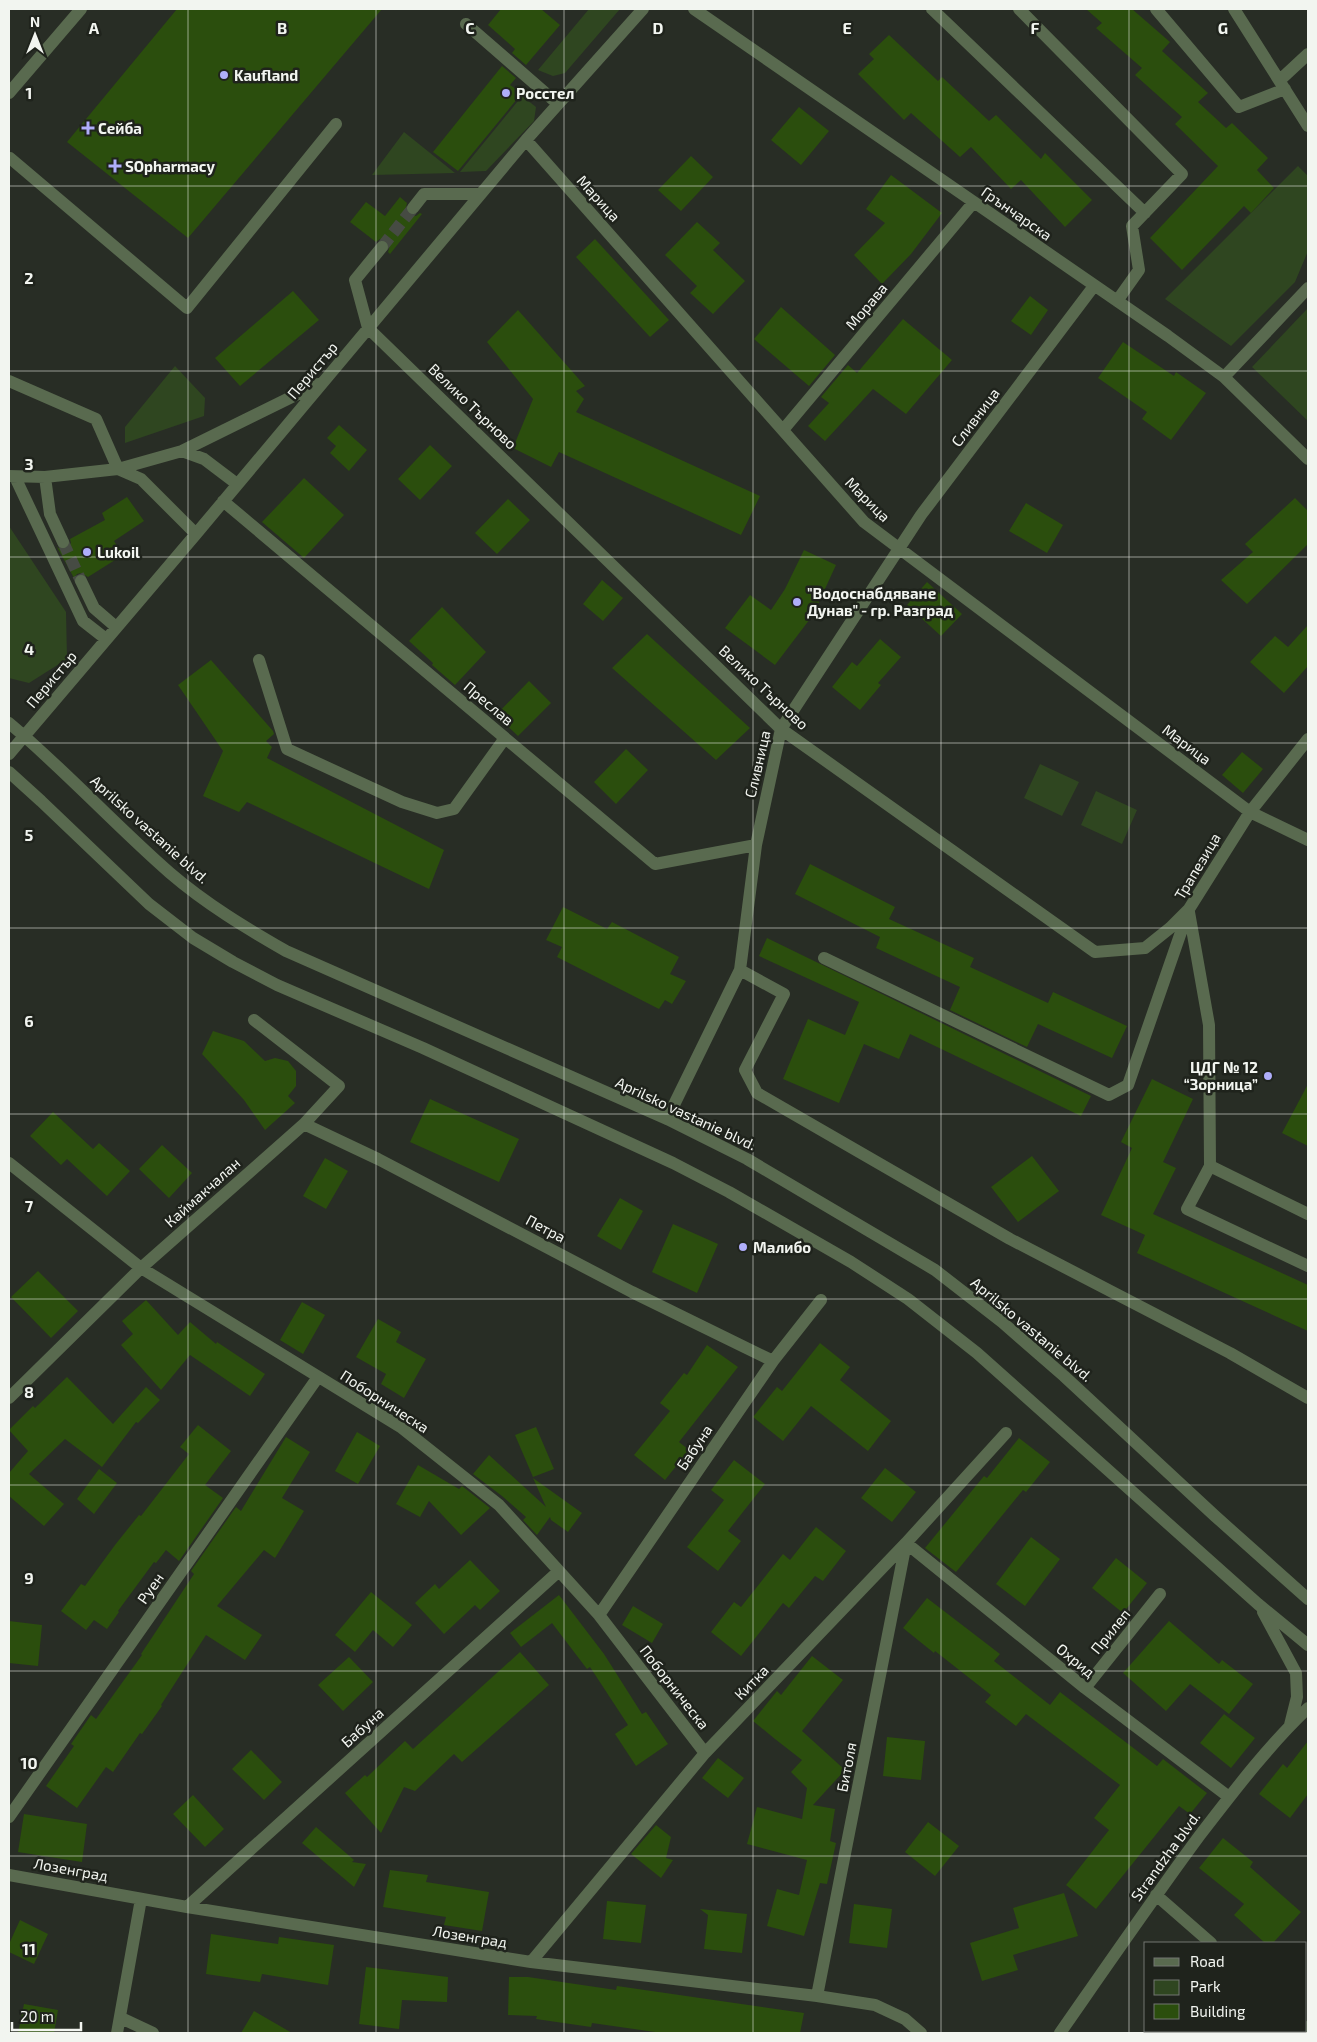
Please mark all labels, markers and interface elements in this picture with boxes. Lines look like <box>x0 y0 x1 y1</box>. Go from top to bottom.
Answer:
north arrow <box>10 10 60 60</box>
text: N <box>30 13 40 30</box>
text: A <box>89 18 100 37</box>
text: B <box>277 18 287 37</box>
text: C <box>465 18 475 37</box>
text: D <box>653 18 664 37</box>
text: E <box>842 18 852 37</box>
text: F <box>1031 18 1040 37</box>
text: G <box>1218 18 1228 37</box>
place label: Kaufland <box>234 66 298 84</box>
marker: Kaufland <box>218 69 230 81</box>
text: 1 <box>26 83 32 102</box>
place label: Росстел <box>516 84 574 102</box>
marker: Росстел <box>500 87 512 99</box>
place label: Сейба <box>98 119 142 137</box>
marker: Сейба <box>82 122 94 134</box>
place label: SOpharmacy <box>125 157 215 176</box>
marker: SOpharmacy <box>109 160 121 172</box>
street label: Марица <box>574 171 624 225</box>
street label: Грънчарска <box>978 182 1056 244</box>
text: 2 <box>24 268 34 287</box>
street label: Морава <box>841 279 891 333</box>
street label: Перистър <box>283 338 341 402</box>
street label: Велико Търново <box>425 359 521 453</box>
street label: Сливница <box>947 384 1003 450</box>
text: 3 <box>24 454 34 473</box>
street label: Марица <box>842 473 894 525</box>
place label: Lukoil <box>97 543 140 561</box>
marker: Lukoil <box>81 546 93 558</box>
place label: "Водоснабдяване Дунав" - гр. Разград <box>807 584 954 619</box>
marker: "Водоснабдяване Дунав" - гр. Разград <box>791 596 803 608</box>
text: 4 <box>24 639 34 658</box>
street label: Велико Търново <box>716 641 812 733</box>
street label: Перистър <box>22 647 80 711</box>
street label: Преслав <box>461 677 517 729</box>
street label: Марица <box>1159 720 1215 768</box>
street label: Сливница <box>740 728 774 800</box>
street label: Aprilsko vastanie blvd. <box>87 771 213 887</box>
text: 5 <box>25 825 34 844</box>
street label: Трапезица <box>1170 829 1224 903</box>
text: 6 <box>24 1011 34 1030</box>
place label: ЦДГ № 12 “Зорница” <box>1184 1058 1258 1093</box>
marker: ЦДГ № 12 “Зорница” <box>1262 1070 1274 1082</box>
street label: Aprilsko vastanie blvd. <box>613 1073 759 1153</box>
street label: Каймакчалан <box>161 1153 243 1231</box>
text: 7 <box>25 1196 34 1215</box>
street label: Петра <box>523 1210 569 1246</box>
place label: Малибо <box>753 1238 811 1256</box>
marker: Малибо <box>737 1241 749 1253</box>
street label: Aprilsko vastanie blvd. <box>968 1273 1096 1385</box>
street label: Поборническа <box>337 1366 433 1436</box>
text: 8 <box>24 1382 34 1401</box>
street label: Бабуна <box>672 1421 716 1474</box>
text: 9 <box>24 1568 34 1587</box>
street label: Руен <box>133 1569 168 1607</box>
street label: Прилеп <box>1086 1605 1134 1657</box>
street label: Охрид <box>1053 1639 1099 1681</box>
street label: Поборническа <box>637 1641 713 1733</box>
street label: Китка <box>730 1661 772 1703</box>
street label: Бабуна <box>337 1703 388 1751</box>
street label: Битоля <box>832 1741 860 1793</box>
text: 10 <box>20 1753 38 1772</box>
street label: Strandzha blvd. <box>1127 1808 1203 1904</box>
street label: Лозенград <box>32 1854 110 1884</box>
street label: Лозенград <box>431 1921 509 1951</box>
text: 11 <box>22 1939 36 1958</box>
legend <box>1144 1942 1307 2032</box>
text: Road <box>1190 1952 1225 1970</box>
text: Park <box>1190 1977 1221 1995</box>
scale bar <box>12 2000 81 2032</box>
text: Building <box>1190 2002 1246 2020</box>
text: 20 m <box>20 2007 54 2025</box>

